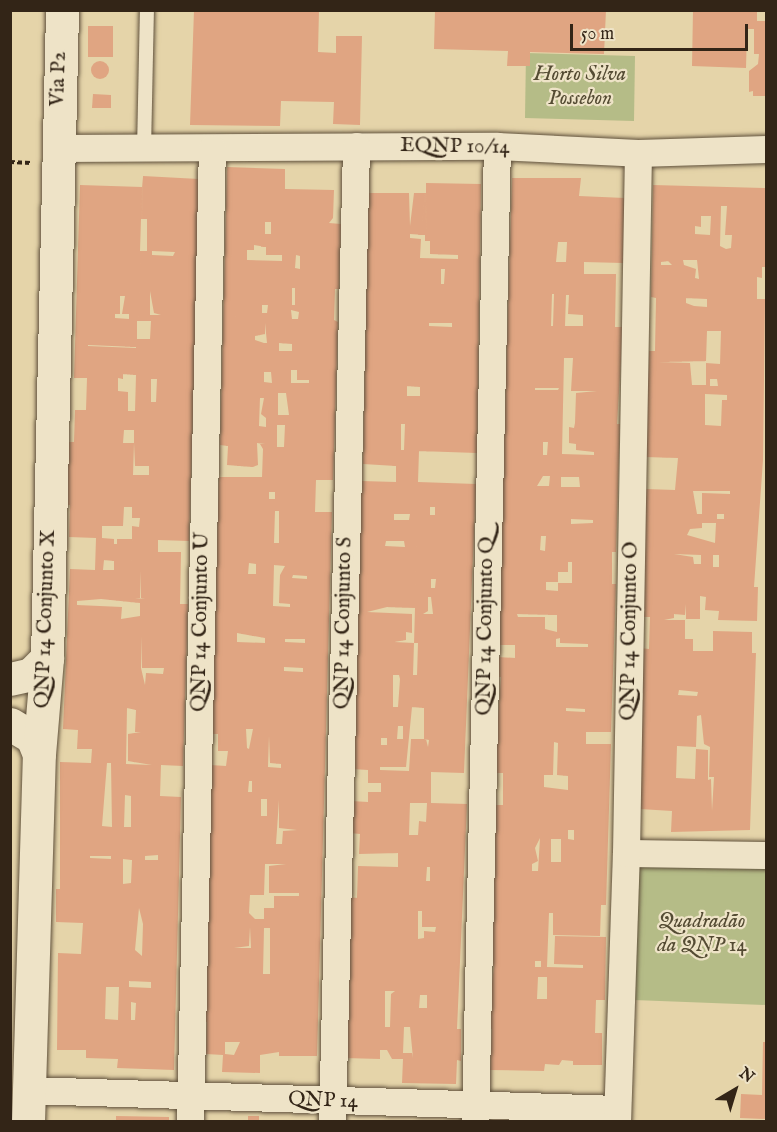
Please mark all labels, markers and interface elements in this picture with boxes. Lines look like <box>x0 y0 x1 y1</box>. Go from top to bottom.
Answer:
scale bar <box>573 12 752 50</box>
text: 50 m <box>581 23 614 46</box>
street label: Via P2 <box>45 51 73 107</box>
park label: Horto Silva Possebon <box>534 62 626 112</box>
street label: EQNP 10/14 <box>400 133 510 161</box>
street label: QNP 14 Conjunto X <box>30 529 62 709</box>
street label: QNP 14 Conjunto U <box>187 532 215 712</box>
street label: QNP 14 Conjunto S <box>330 536 358 710</box>
street label: QNP 14 Conjunto Q <box>472 536 500 716</box>
street label: QNP 14 Conjunto O <box>616 541 644 721</box>
park label: Quadradão da QNP 14 <box>657 909 747 959</box>
north arrow <box>705 1060 765 1120</box>
text: N <box>734 1064 758 1088</box>
street label: QNP 14 <box>288 1087 358 1115</box>

